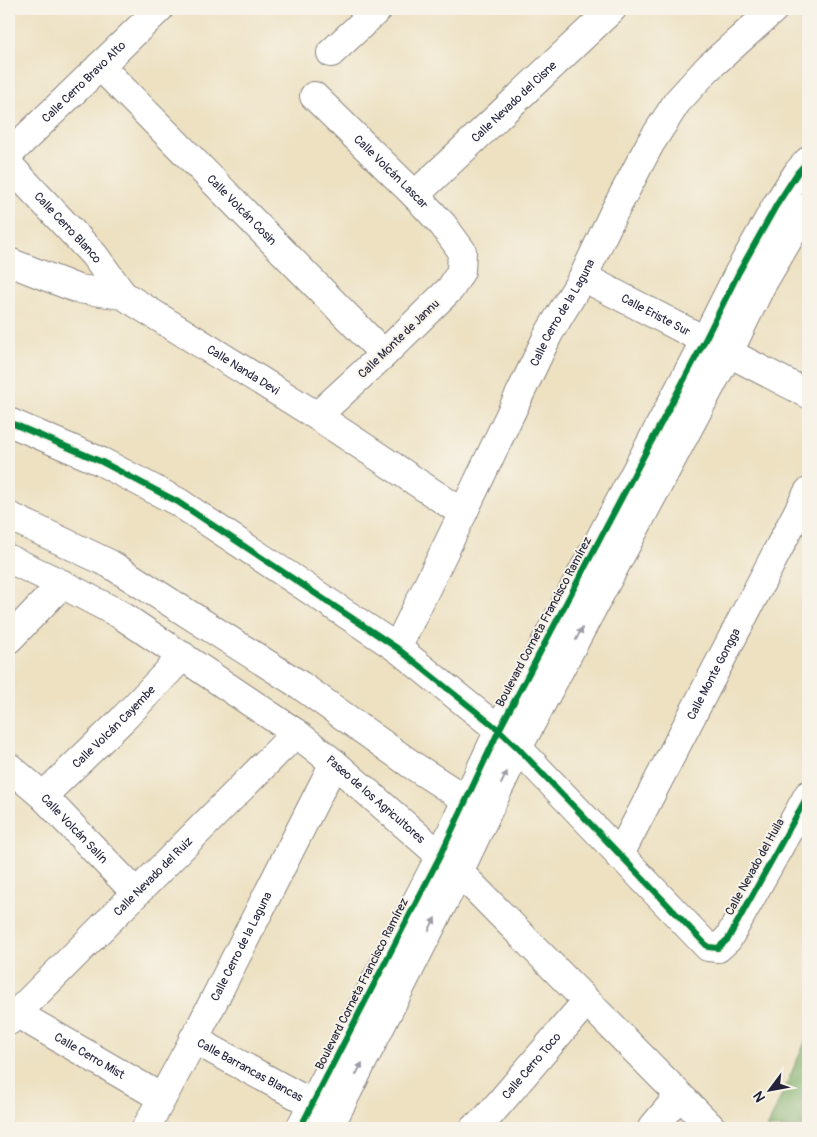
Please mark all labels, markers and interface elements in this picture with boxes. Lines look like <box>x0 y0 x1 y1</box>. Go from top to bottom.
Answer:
street label: Calle Cerro Bravo Alto <box>39 37 129 126</box>
street label: Calle Nevado del Cisne <box>468 58 560 146</box>
street label: Calle Volcán Lascar <box>351 132 432 212</box>
street label: Calle Volcán Cosin <box>204 171 280 248</box>
street label: Calle Cerro Blanco <box>31 189 105 267</box>
street label: Calle Cerro de la Laguna <box>527 256 598 369</box>
street label: Calle Eriste Sur <box>619 291 694 339</box>
street label: Calle Monte de Jannu <box>355 296 443 382</box>
street label: Calle Nanda Devi <box>204 342 282 398</box>
street label: Boulevard Corneta Francisco Ramírez <box>493 534 595 710</box>
street label: Calle Monte Gongga <box>684 625 744 722</box>
one-way arrow <box>575 627 583 642</box>
street label: Calle Volcán Cayembe <box>69 682 159 771</box>
street label: Paseo de los Agricultores <box>323 752 428 847</box>
one-way arrow <box>500 771 508 786</box>
street label: Calle Volcán Salín <box>38 791 111 867</box>
street label: Calle Nevado del Huila <box>722 816 788 918</box>
street label: Calle Nevado del Ruiz <box>110 834 196 919</box>
street label: Calle Cerro de la Laguna <box>207 889 275 1004</box>
street label: Boulevard Corneta Francisco Ramírez <box>312 896 412 1072</box>
one-way arrow <box>428 917 436 932</box>
street label: Calle Cerro Mist <box>52 1029 127 1082</box>
street label: Calle Cerro Toco <box>499 1029 565 1102</box>
street label: Calle Barrancas Blancas <box>194 1035 306 1105</box>
one-way arrow <box>355 1062 363 1076</box>
north arrow <box>744 1064 794 1114</box>
text: N <box>750 1088 769 1105</box>

